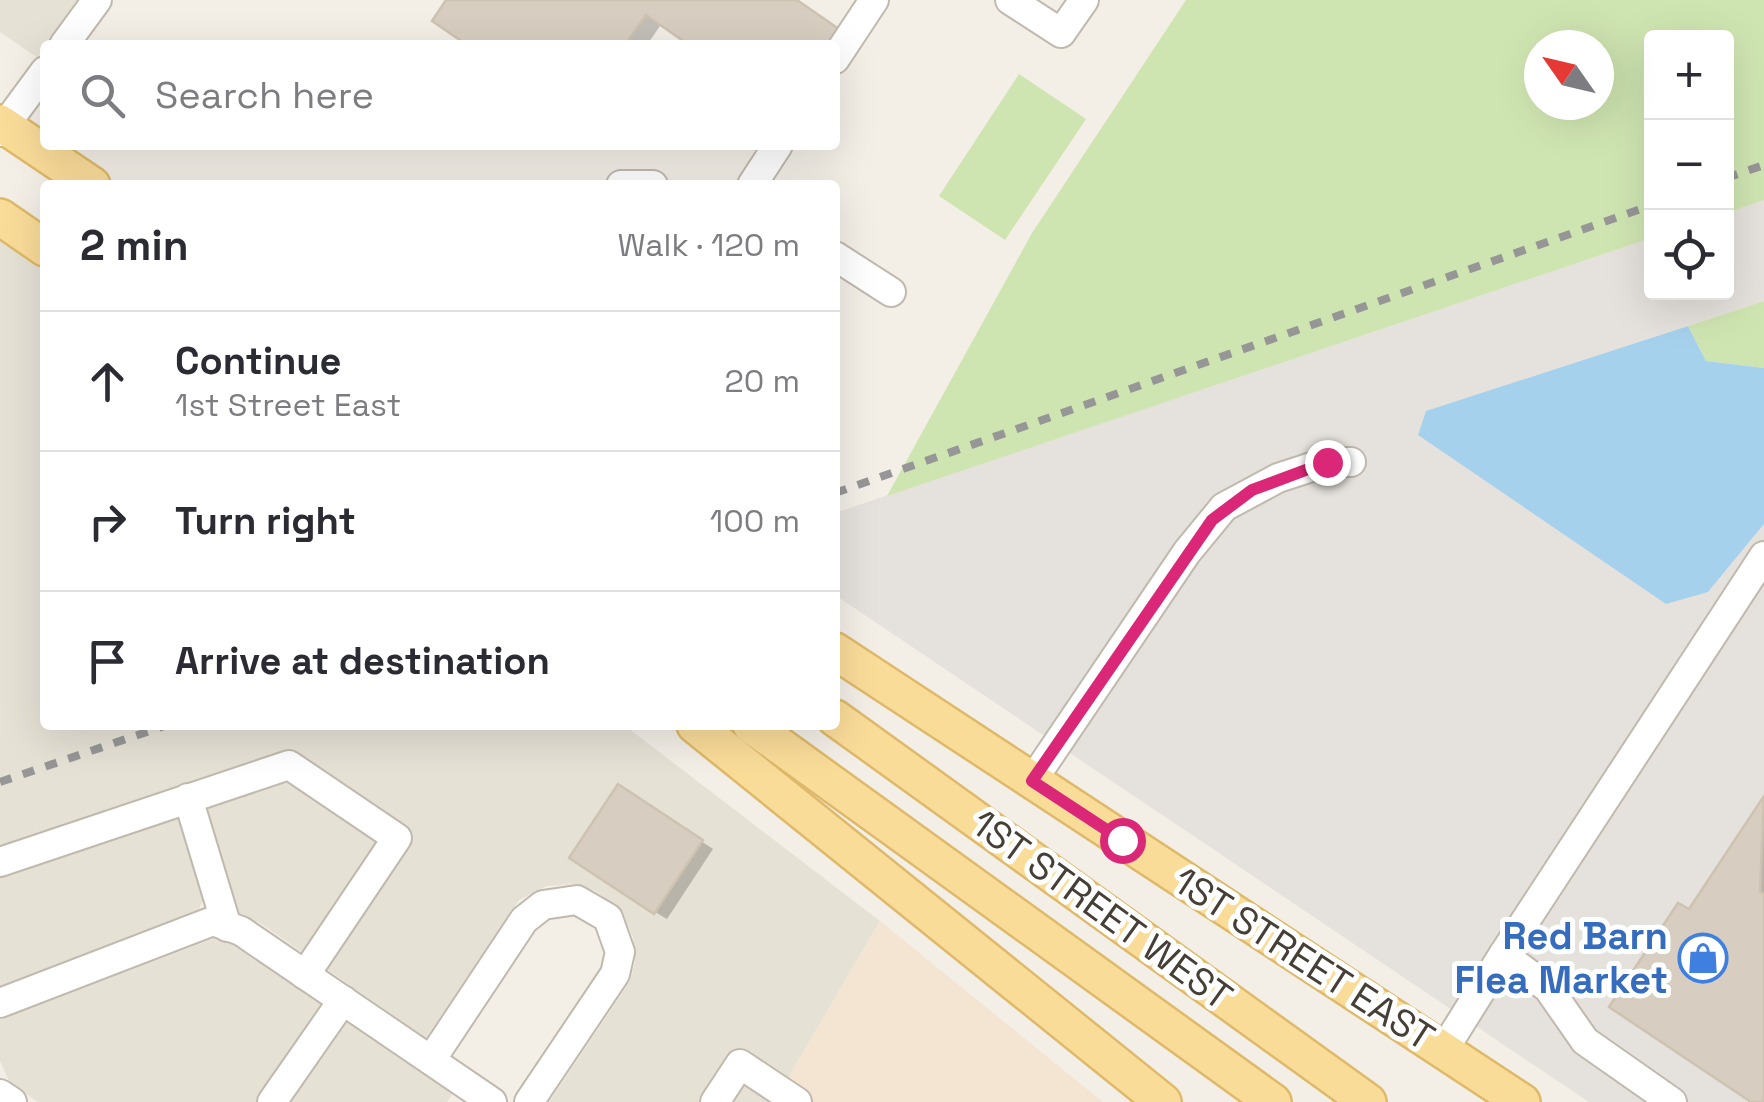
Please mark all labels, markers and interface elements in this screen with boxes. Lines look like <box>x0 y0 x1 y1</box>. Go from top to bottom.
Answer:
north arrow <box>1524 30 1614 120</box>
map controls <box>1644 30 1734 300</box>
button: + <box>1644 30 1734 120</box>
search box <box>40 40 840 150</box>
icon: search <box>75 68 130 123</box>
text: Search here <box>155 71 374 119</box>
button: − <box>1644 120 1734 210</box>
button: locate <box>1644 210 1734 300</box>
text: 2 min <box>80 219 189 272</box>
text: Walk · 120 m <box>618 225 800 265</box>
text: Continue <box>175 337 341 385</box>
icon: ahead <box>80 354 135 409</box>
text: 20 m <box>724 361 800 401</box>
text: 1st Street East <box>175 385 401 425</box>
route end <box>1305 440 1351 486</box>
icon: right <box>80 494 135 549</box>
text: Turn right <box>175 497 356 545</box>
text: 100 m <box>710 501 800 541</box>
icon: arrive <box>80 634 135 689</box>
text: Arrive at destination <box>175 637 550 685</box>
street label: 1ST STREET WEST <box>962 799 1242 1021</box>
route start <box>1100 818 1146 864</box>
street label: 1ST STREET EAST <box>1165 857 1443 1061</box>
place label: Red Barn Flea Market <box>1455 912 1668 1004</box>
shop icon: Red Barn Flea Market <box>1677 932 1729 984</box>

